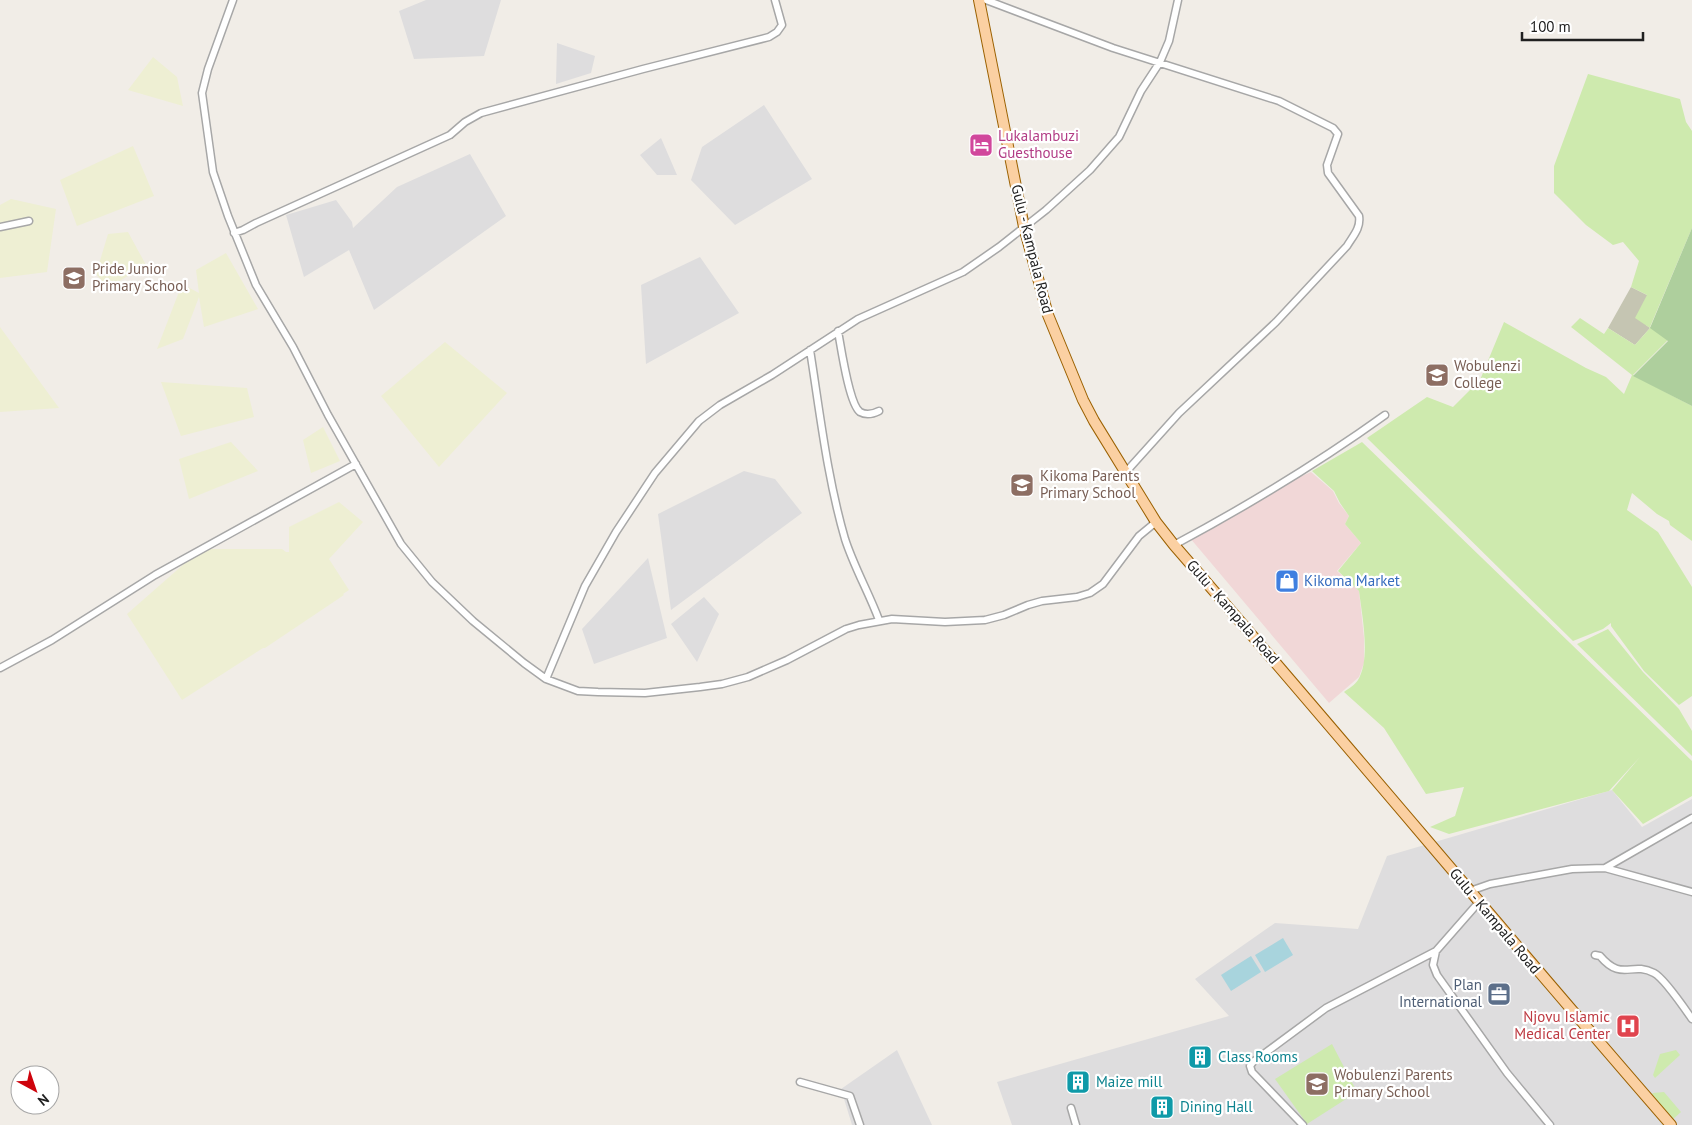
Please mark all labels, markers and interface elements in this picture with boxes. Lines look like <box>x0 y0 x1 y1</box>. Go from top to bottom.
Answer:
scale bar <box>1522 10 1643 42</box>
text: 100 m <box>1530 17 1571 36</box>
place label: Lukalambuzi Guesthouse <box>998 126 1079 162</box>
hotel icon: Lukalambuzi Guesthouse <box>968 132 994 158</box>
street label: Gulu - Kampala Road <box>1007 182 1058 315</box>
place label: Pride Junior Primary School <box>92 259 188 295</box>
school or university icon: Pride Junior Primary School <box>61 265 87 291</box>
place label: Wobulenzi College <box>1454 356 1521 392</box>
school or university icon: Wobulenzi College <box>1424 362 1450 388</box>
place label: Kikoma Parents Primary School <box>1040 466 1139 502</box>
school or university icon: Kikoma Parents Primary School <box>1009 472 1035 498</box>
street label: Gulu - Kampala Road <box>1183 556 1284 668</box>
shop icon: Kikoma Market <box>1274 568 1300 594</box>
place label: Kikoma Market <box>1304 571 1400 590</box>
street label: Gulu - Kampala Road <box>1446 864 1545 977</box>
place label: Plan International <box>1399 975 1483 1011</box>
office icon: Plan International <box>1486 981 1512 1007</box>
place label: Njovu Islamic Medical Center <box>1514 1007 1610 1043</box>
hospital icon: Njovu Islamic Medical Center <box>1615 1013 1641 1039</box>
building icon: Class Rooms <box>1187 1044 1213 1070</box>
place label: Class Rooms <box>1218 1047 1298 1066</box>
north arrow <box>10 1065 60 1115</box>
place label: Wobulenzi Parents Primary School <box>1334 1065 1453 1101</box>
building icon: Maize mill <box>1065 1069 1091 1095</box>
school or university icon: Wobulenzi Parents Primary School <box>1304 1071 1330 1097</box>
place label: Maize mill <box>1096 1072 1163 1091</box>
text: N <box>34 1090 53 1110</box>
building icon: Dining Hall <box>1149 1094 1175 1120</box>
place label: Dining Hall <box>1180 1097 1253 1116</box>

